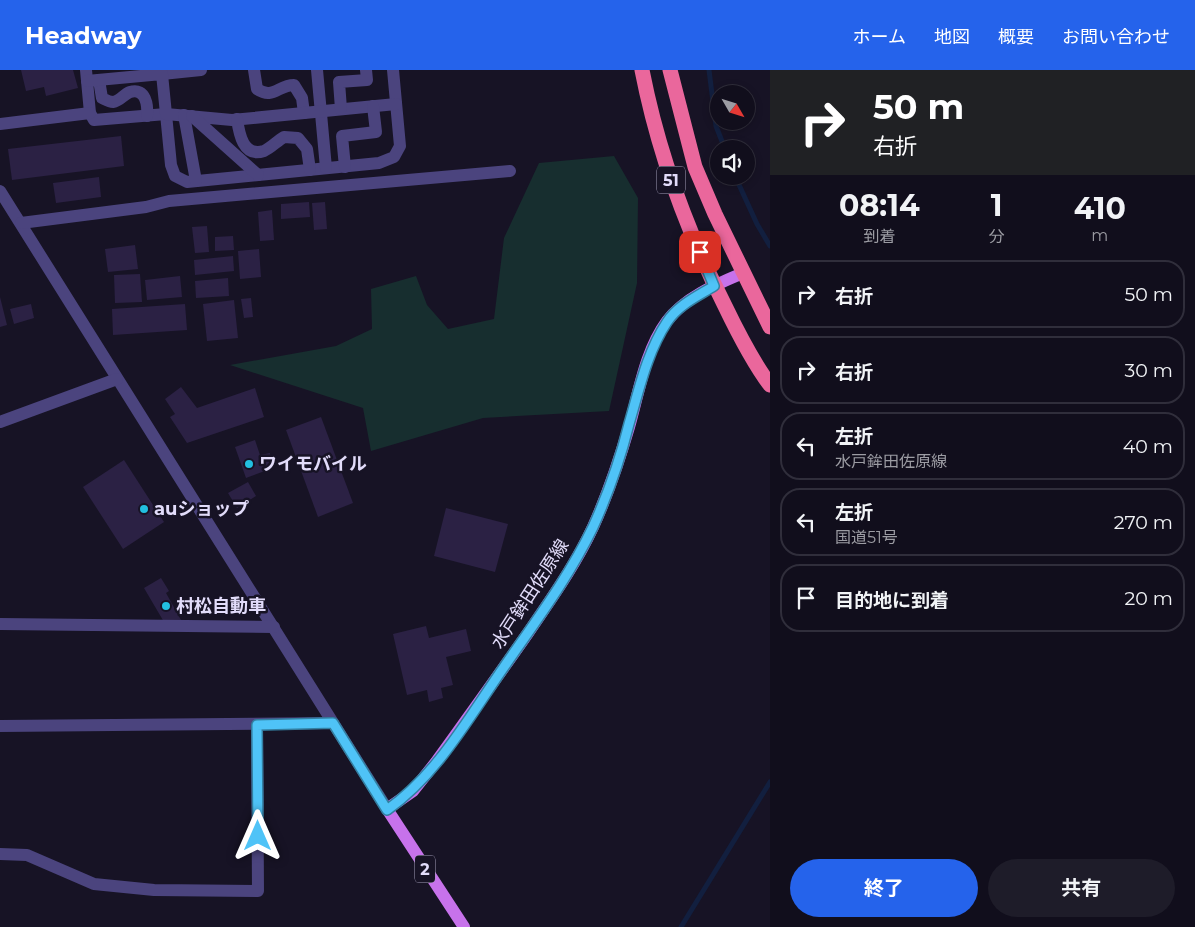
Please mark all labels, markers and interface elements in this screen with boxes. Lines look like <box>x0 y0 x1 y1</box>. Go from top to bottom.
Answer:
text: Headway <box>25 21 142 50</box>
text: ホーム <box>853 26 906 48</box>
text: 地図 <box>934 26 970 48</box>
text: 概要 <box>998 26 1034 48</box>
text: お問い合わせ <box>1062 26 1170 48</box>
north arrow <box>710 85 755 130</box>
map controls <box>710 85 755 185</box>
text: 50 m <box>873 85 964 128</box>
icon: right <box>790 90 855 155</box>
text: 右折 <box>873 133 917 160</box>
button: sound <box>710 140 755 185</box>
road number: 51 <box>657 166 685 194</box>
text: 08:14 <box>839 187 920 224</box>
text: 1 <box>991 187 1003 224</box>
text: 410 <box>1074 190 1126 227</box>
text: m <box>1091 226 1108 245</box>
text: 到着 <box>863 227 895 246</box>
text: 分 <box>989 227 1005 246</box>
pin <box>679 231 721 273</box>
icon: arrive <box>686 238 714 266</box>
icon: right <box>792 280 820 308</box>
text: 50 m <box>1125 283 1173 306</box>
text: 右折 <box>835 285 873 308</box>
icon: right <box>792 356 820 384</box>
text: 30 m <box>1125 359 1173 382</box>
text: 右折 <box>835 361 873 384</box>
text: 左折 <box>835 425 873 448</box>
icon: left <box>792 432 820 460</box>
text: 40 m <box>1123 435 1173 458</box>
text: 水戸鉾田佐原線 <box>835 452 947 471</box>
place label: ワイモバイル <box>259 453 367 475</box>
marker: ワイモバイル <box>243 458 255 470</box>
place label: auショップ <box>154 498 249 520</box>
text: 左折 <box>835 501 873 524</box>
marker: auショップ <box>138 503 150 515</box>
icon: left <box>792 508 820 536</box>
text: 270 m <box>1114 511 1173 534</box>
text: 国道51号 <box>835 528 898 547</box>
street label: 水戸鉾田佐原線 <box>486 535 574 653</box>
icon: arrive <box>792 584 820 612</box>
text: 20 m <box>1125 587 1173 610</box>
text: 目的地に到着 <box>835 589 949 612</box>
place label: 村松自動車 <box>176 595 266 617</box>
marker: 村松自動車 <box>160 600 172 612</box>
position arrow <box>231 809 283 861</box>
road number: 2 <box>415 856 435 882</box>
button: 終了 <box>790 859 978 917</box>
button: 共有 <box>988 859 1175 917</box>

